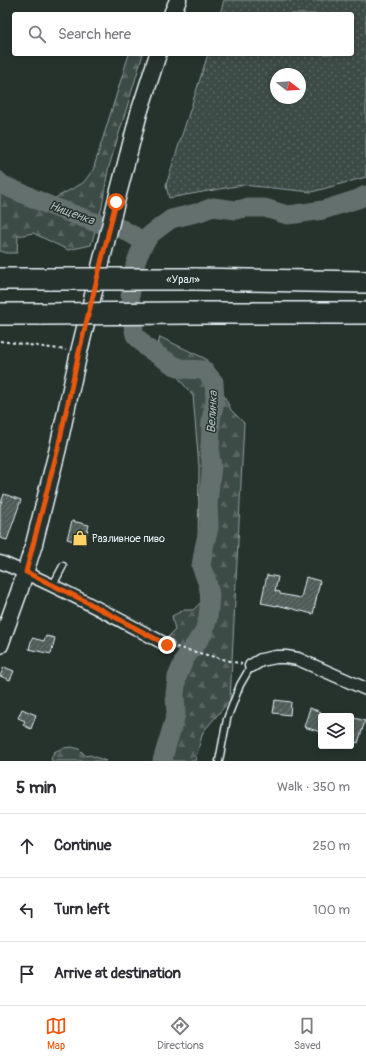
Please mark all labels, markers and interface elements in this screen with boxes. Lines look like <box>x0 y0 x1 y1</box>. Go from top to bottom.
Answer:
search box <box>12 12 354 56</box>
icon: search <box>26 23 48 45</box>
text: Search here <box>58 25 131 44</box>
north arrow <box>270 68 306 104</box>
route start <box>107 193 125 211</box>
water label: Нищенка <box>48 199 97 229</box>
street label: «Урал» <box>166 273 200 286</box>
water label: Велинка <box>204 389 221 433</box>
shop icon: Разливное пиво <box>71 529 89 547</box>
place label: Разливное пиво <box>92 532 165 545</box>
route end <box>158 636 176 654</box>
map controls <box>318 713 354 749</box>
button: layers <box>318 713 354 749</box>
text: 5 min <box>16 777 56 798</box>
text: Walk · 350 m <box>277 779 350 795</box>
icon: ahead <box>16 835 38 857</box>
text: Continue <box>54 836 112 855</box>
text: 250 m <box>312 838 350 854</box>
icon: left <box>16 899 38 921</box>
text: Turn left <box>54 900 110 919</box>
text: 100 m <box>313 902 350 918</box>
icon: arrive <box>16 963 38 985</box>
text: Arrive at destination <box>54 964 181 983</box>
tab: Map <box>45 1015 67 1052</box>
tab: Directions <box>157 1015 204 1052</box>
tab: Saved <box>294 1015 321 1052</box>

